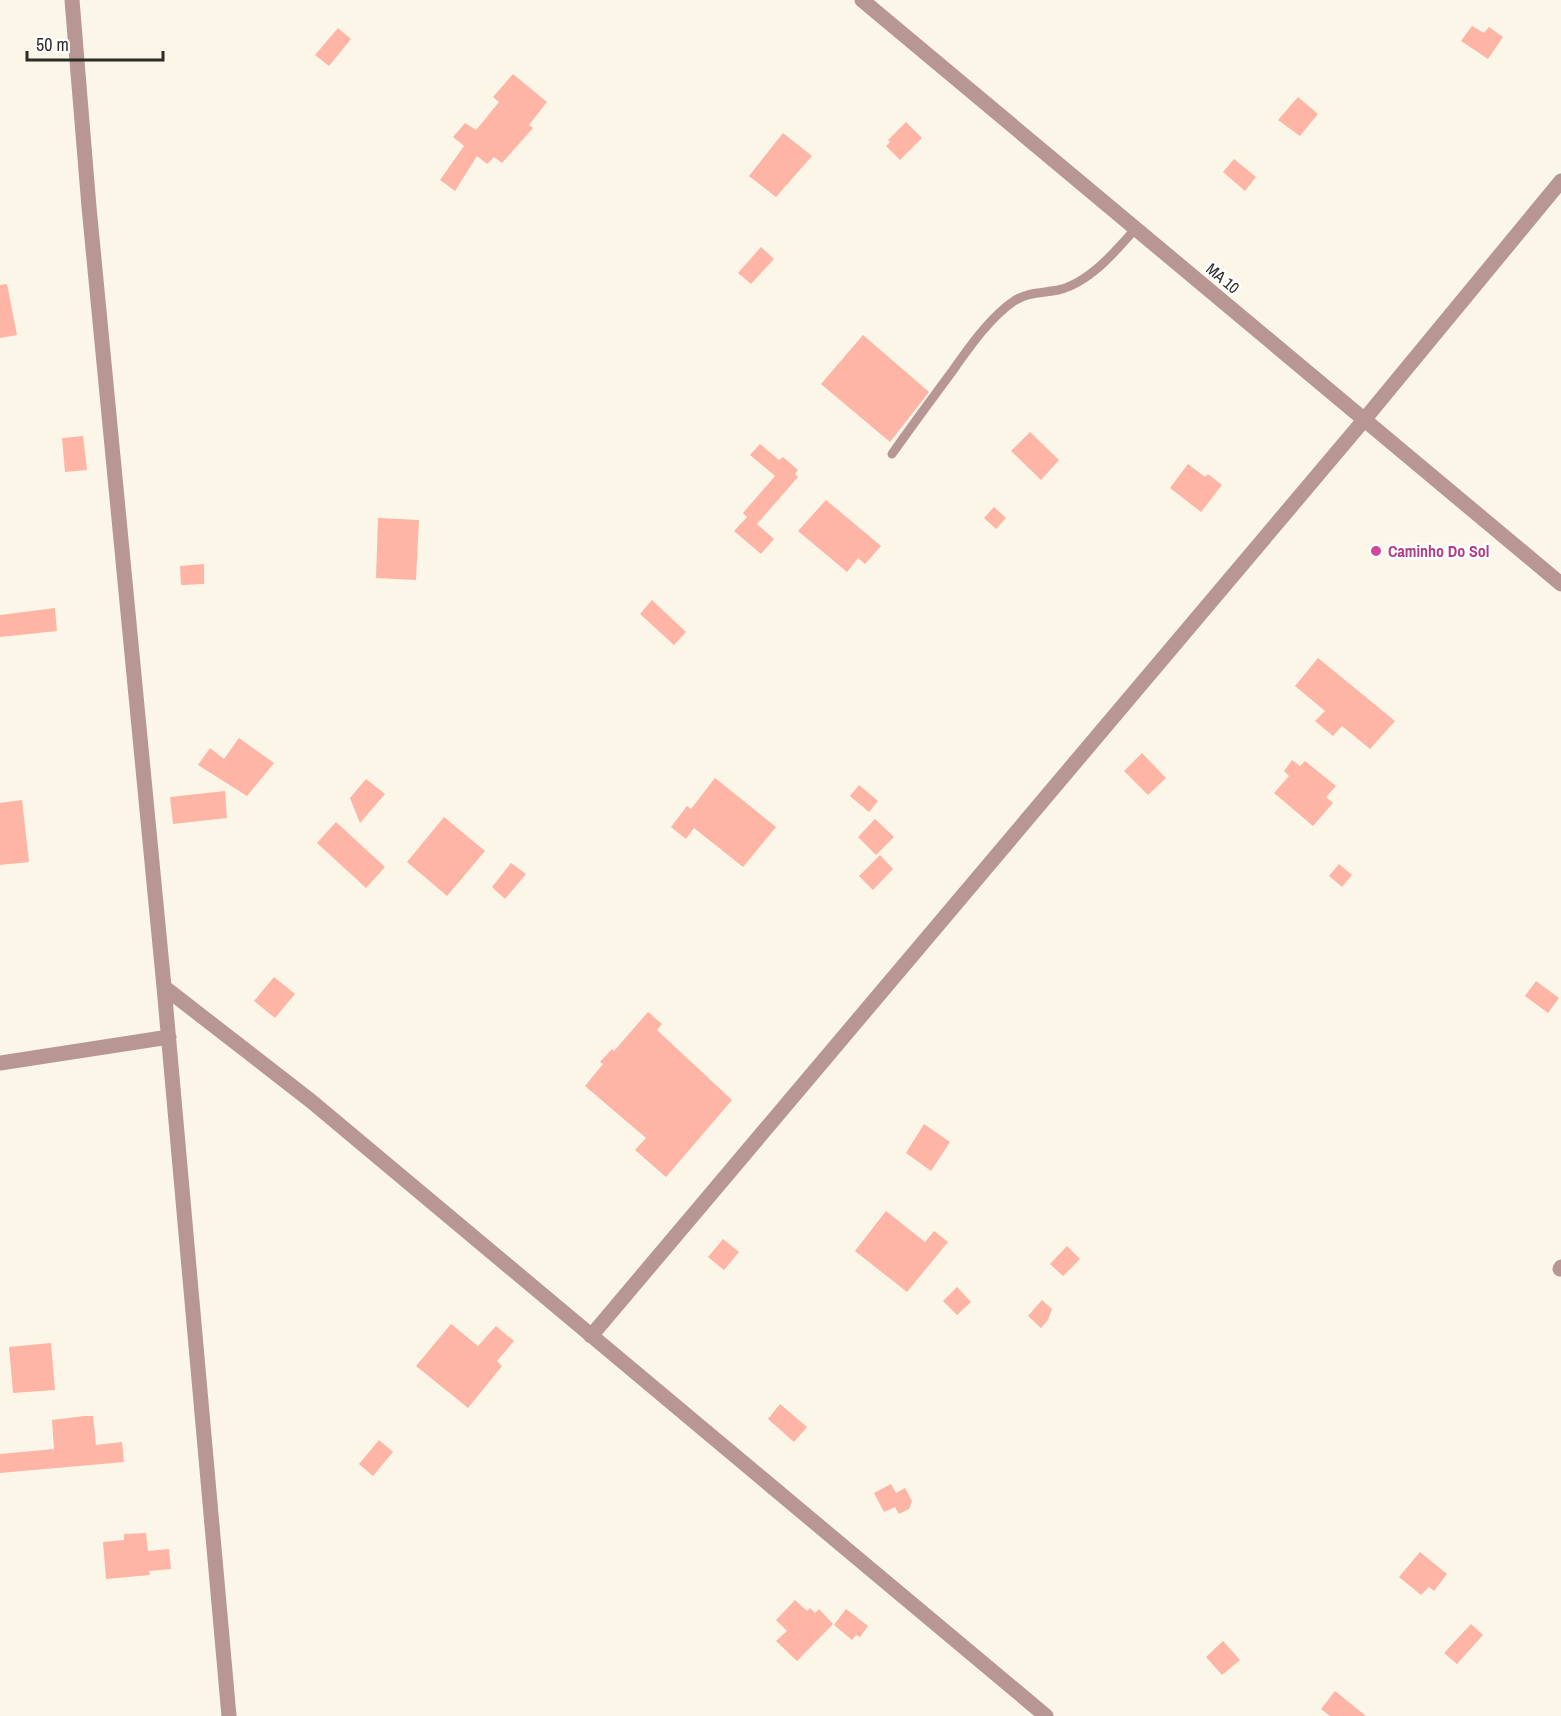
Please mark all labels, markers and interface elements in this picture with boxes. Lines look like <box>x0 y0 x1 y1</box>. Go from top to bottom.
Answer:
scale bar <box>27 24 164 62</box>
text: 50 m <box>36 32 69 57</box>
street label: MA 10 <box>1202 258 1244 298</box>
place label: Caminho Do Sol <box>1388 540 1489 562</box>
marker: Caminho Do Sol <box>1369 544 1383 558</box>

